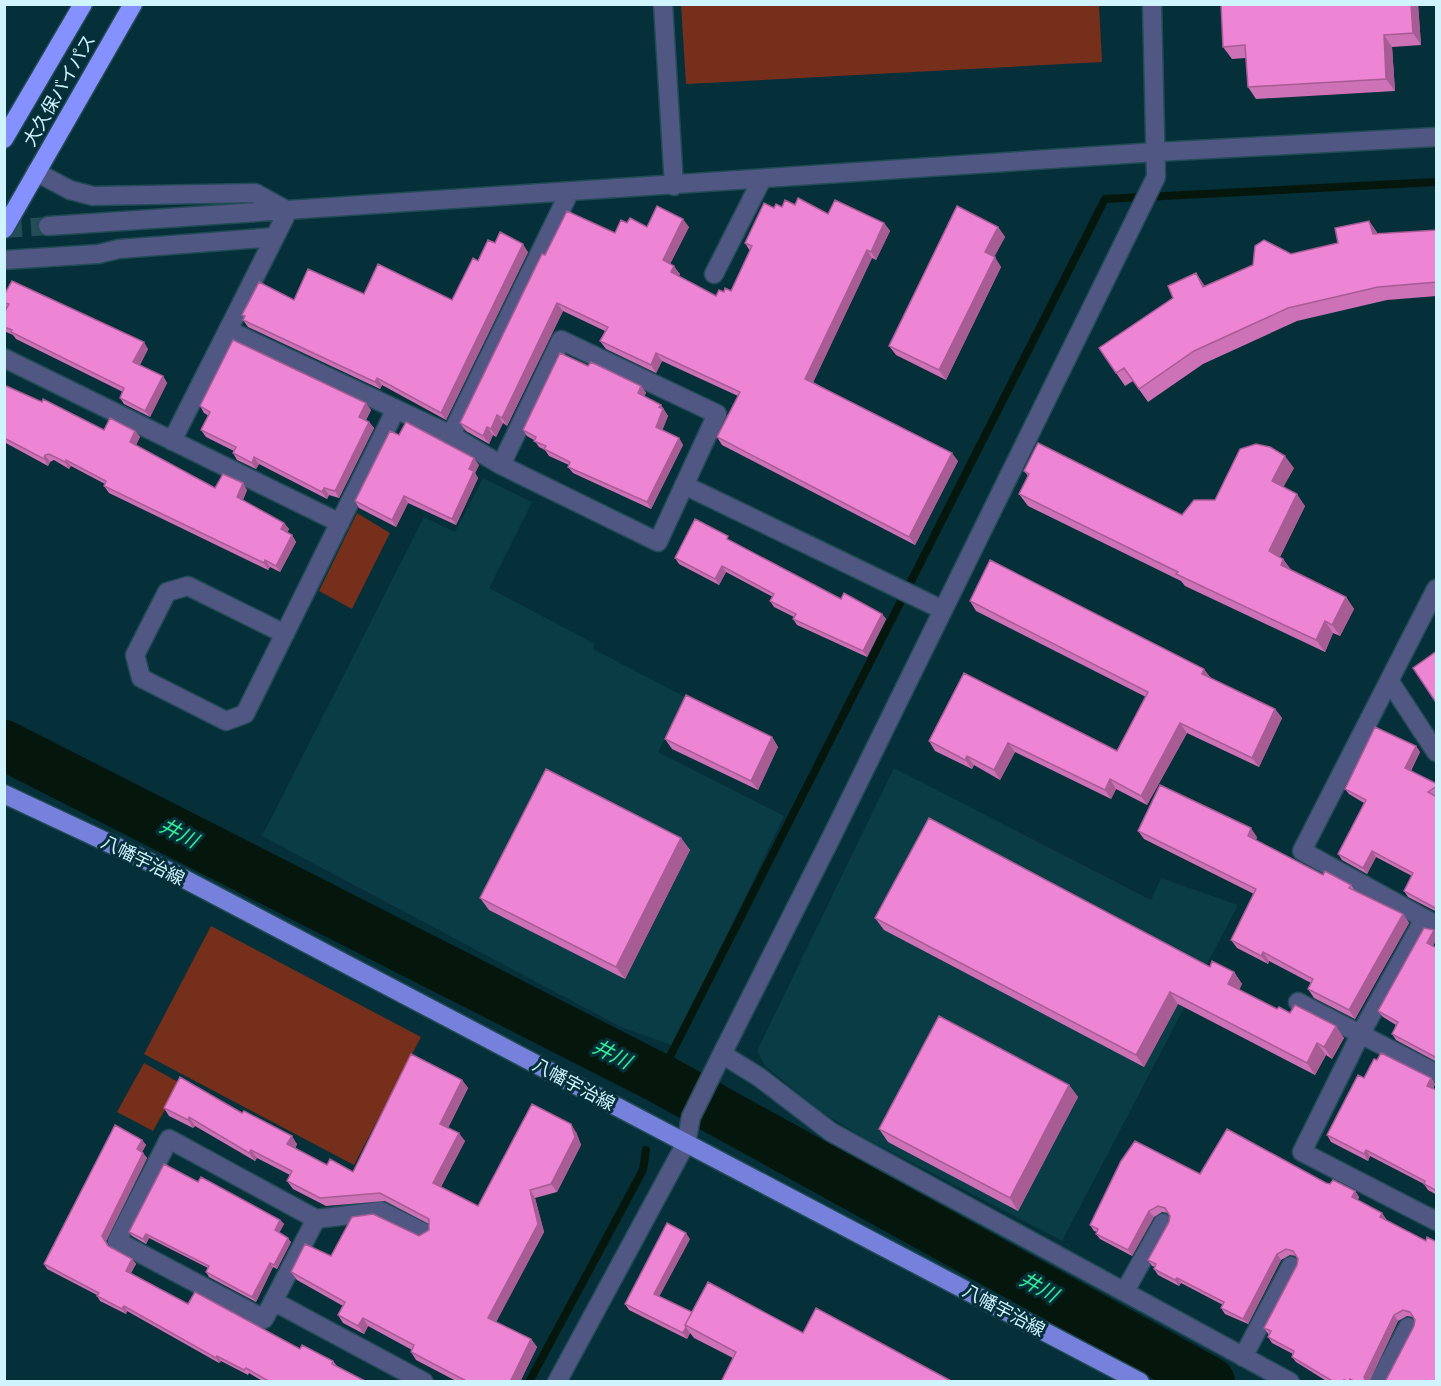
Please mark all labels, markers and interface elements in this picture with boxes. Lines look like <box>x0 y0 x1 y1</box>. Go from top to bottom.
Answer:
street label: 大久保バイパス <box>18 30 100 150</box>
water label: 井川 <box>155 812 205 855</box>
street label: 八幡宇治線 <box>98 830 188 890</box>
water label: 井川 <box>588 1033 638 1076</box>
street label: 八幡宇治線 <box>529 1053 619 1115</box>
water label: 井川 <box>1015 1266 1065 1309</box>
street label: 八幡宇治線 <box>959 1279 1049 1341</box>

